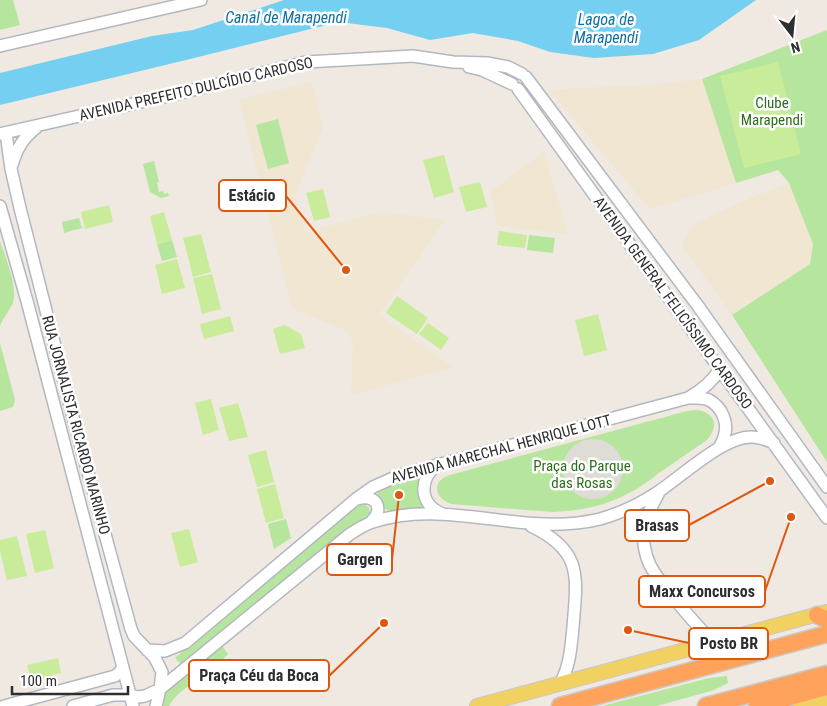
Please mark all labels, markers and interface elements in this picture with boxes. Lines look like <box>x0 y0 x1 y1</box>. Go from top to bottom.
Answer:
water label: Canal de Marapendi <box>225 8 347 27</box>
water label: Lagoa de Marapendi <box>574 10 639 47</box>
north arrow <box>767 10 817 60</box>
text: N <box>789 39 802 56</box>
street label: AVENIDA PREFEITO DULCÍDIO CARDOSO <box>77 53 315 125</box>
park label: Clube Marapendi <box>741 94 803 129</box>
callout: Estácio <box>219 180 286 211</box>
text: Estácio <box>229 186 275 205</box>
street label: AVENIDA GENERAL FELICÍSSIMO CARDOSO <box>590 193 756 413</box>
street label: RUA JORNALISTA RICARDO MARINHO <box>38 314 114 536</box>
street label: AVENIDA MARECHAL HENRIQUE LOTT <box>389 411 613 487</box>
park label: Praça do Parque das Rosas <box>533 457 631 492</box>
callout: Brasas <box>625 510 689 541</box>
text: Brasas <box>635 516 679 535</box>
callout: Gargen <box>327 544 392 575</box>
text: Gargen <box>337 550 383 569</box>
callout: Maxx Concursos <box>639 576 765 607</box>
text: Maxx Concursos <box>649 582 755 601</box>
callout: Posto BR <box>689 628 768 659</box>
text: Posto BR <box>700 634 758 653</box>
callout: Praça Céu da Boca <box>189 660 329 691</box>
scale bar <box>12 664 129 696</box>
text: Praça Céu da Boca <box>199 666 319 685</box>
text: 100 m <box>20 672 57 690</box>

